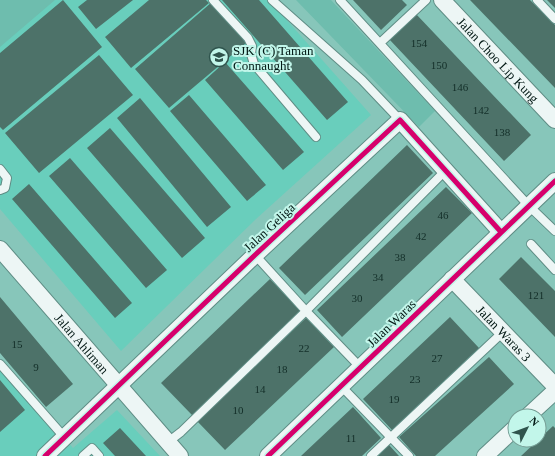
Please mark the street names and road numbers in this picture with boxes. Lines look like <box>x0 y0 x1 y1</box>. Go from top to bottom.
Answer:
street label: Jalan Choo Lip Kung <box>454 14 542 106</box>
street label: Jalan Geliga <box>241 200 298 255</box>
street label: Jalan Waras <box>364 296 419 350</box>
street label: Jalan Waras 3 <box>473 302 534 364</box>
street label: Jalan Ahliman <box>51 310 112 377</box>

